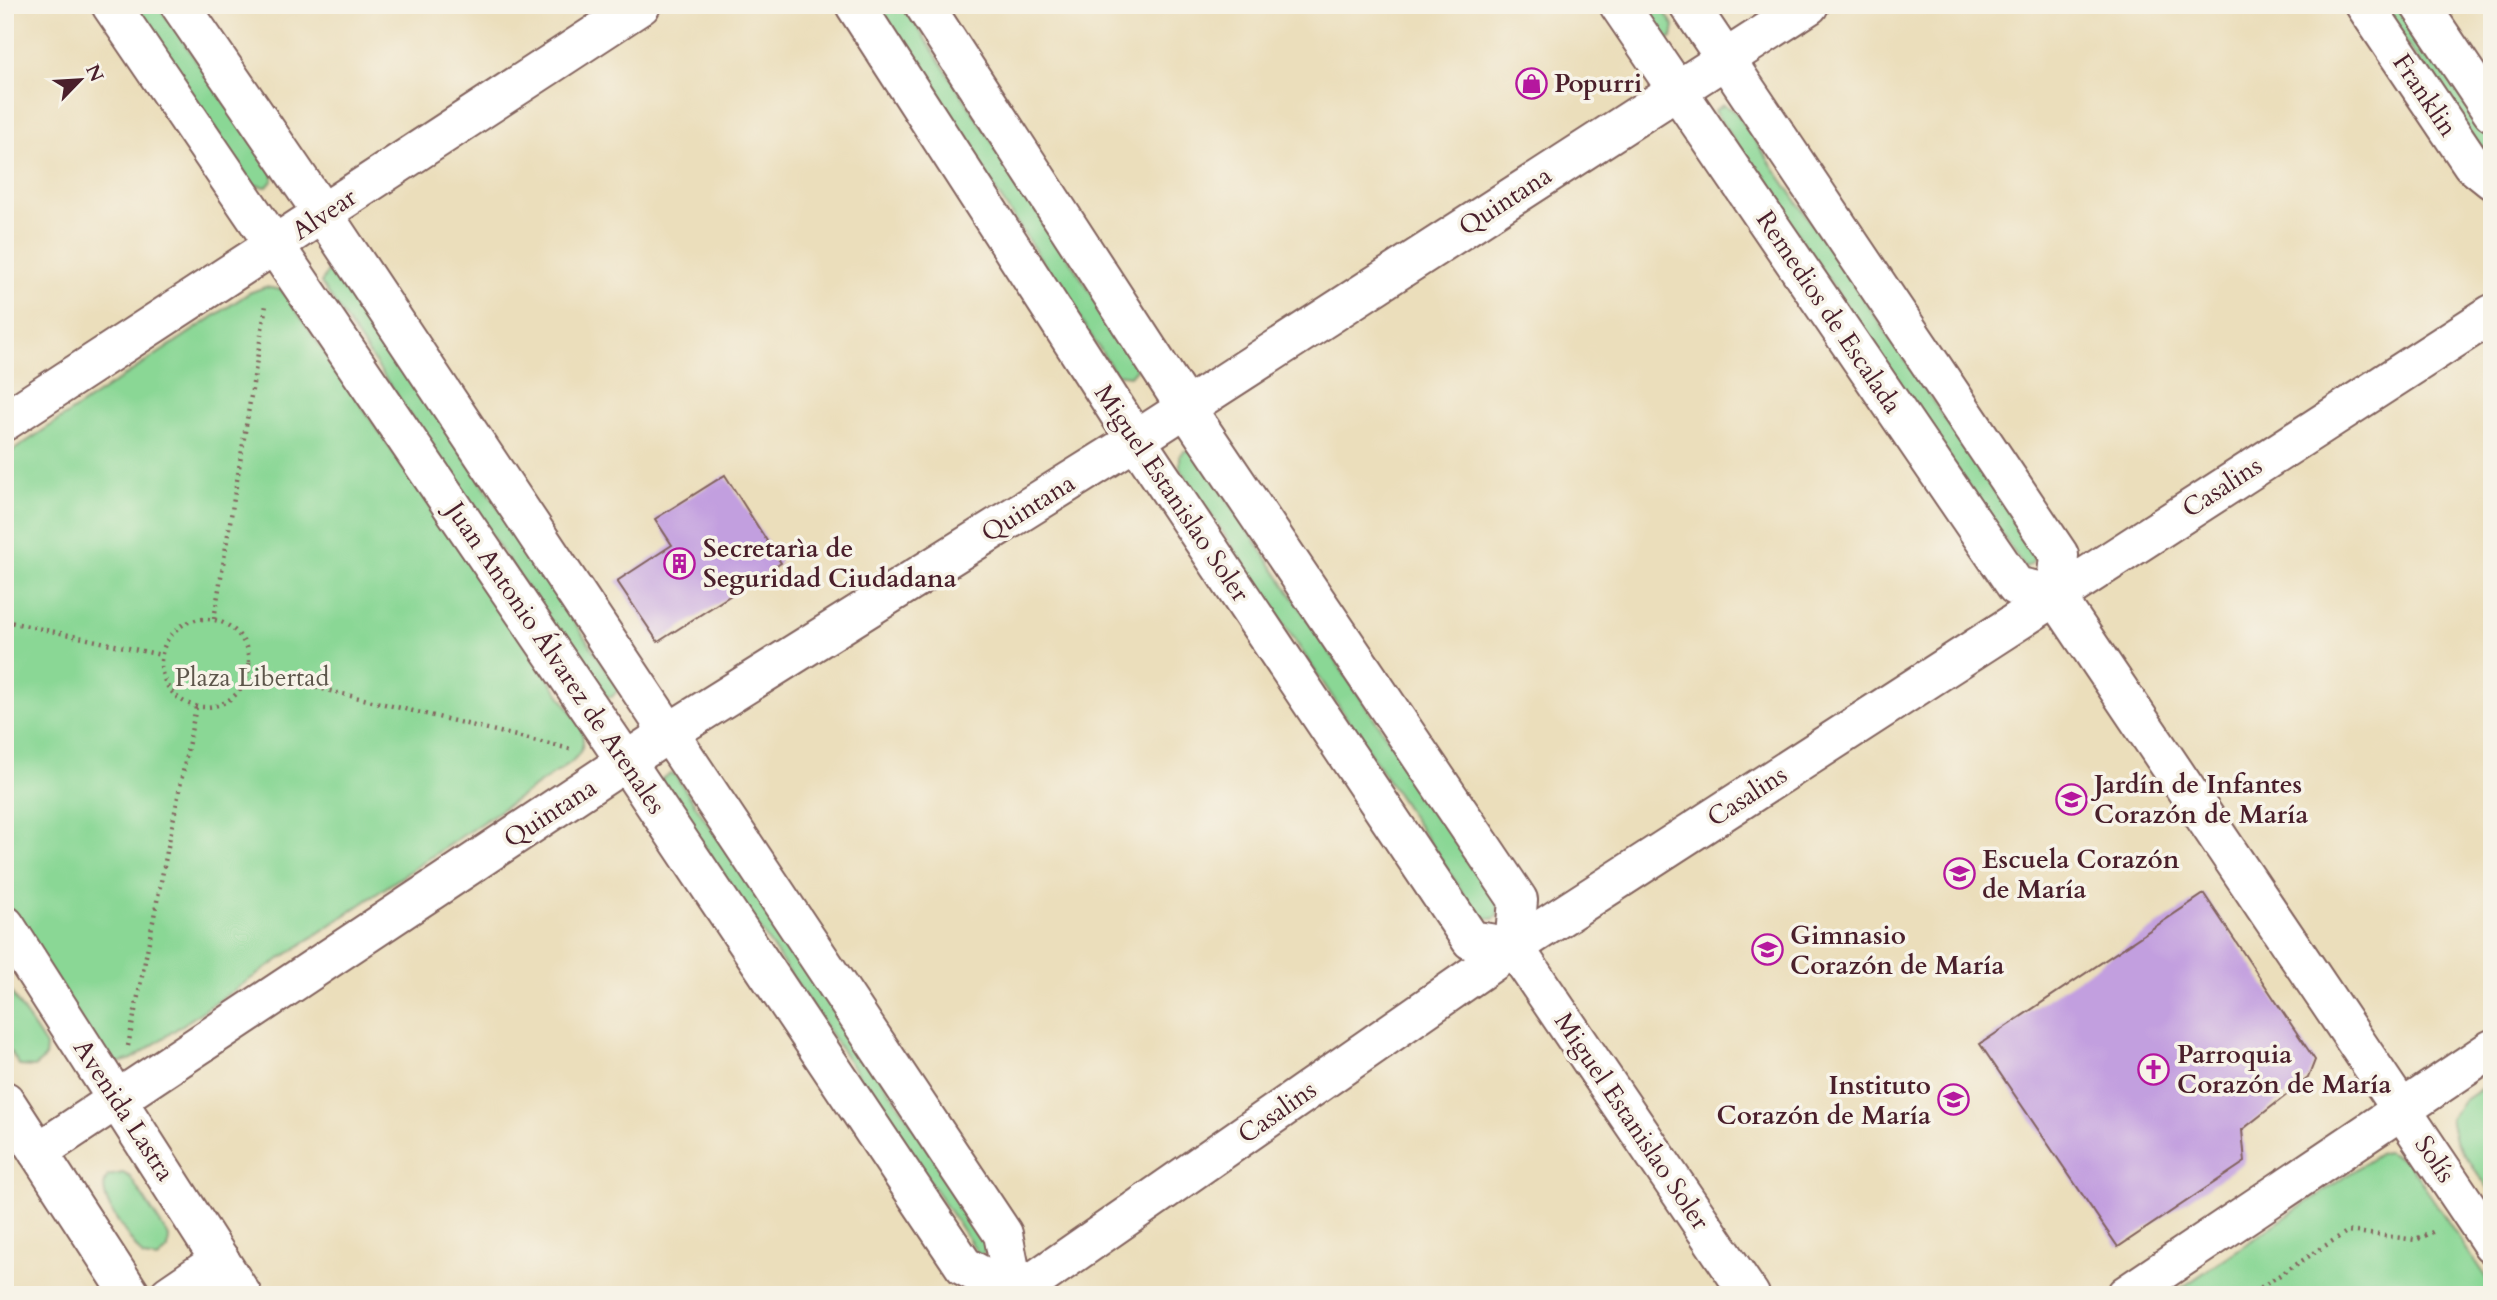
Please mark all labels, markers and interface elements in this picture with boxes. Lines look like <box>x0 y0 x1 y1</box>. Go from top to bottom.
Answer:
north arrow <box>46 46 116 116</box>
street label: Franklin <box>2385 47 2466 143</box>
text: N <box>79 60 110 87</box>
shop icon: Popurri <box>1514 66 1548 100</box>
place label: Popurri <box>1554 66 1642 101</box>
street label: Quintana <box>1452 158 1558 244</box>
street label: Alvear <box>285 179 364 248</box>
street label: Remedios de Escalada <box>1748 204 1910 420</box>
street label: Miguel Estanislao Soler <box>1086 378 1258 609</box>
street label: Casalins <box>2175 448 2269 526</box>
street label: Quintana <box>975 466 1081 550</box>
street label: Juan Antonio Álvarez de Arenales <box>436 492 674 821</box>
place label: Secretarìa de Seguridad Ciudadana <box>703 531 957 596</box>
building icon: Secretarìa de Seguridad Ciudadana <box>663 546 697 580</box>
park label: Plaza Libertad <box>175 660 329 695</box>
street label: Casalins <box>1700 757 1794 835</box>
place label: Jardín de Infantes Corazón de María <box>2090 767 2309 832</box>
street label: Quintana <box>497 770 603 856</box>
school or university icon: Jardín de Infantes Corazón de María <box>2054 782 2088 816</box>
place label: Escuela Corazón de María <box>1982 842 2180 907</box>
school or university icon: Escuela Corazón de María <box>1942 857 1976 891</box>
place label: Gimnasio Corazón de María <box>1790 918 2005 983</box>
school or university icon: Gimnasio Corazón de María <box>1750 933 1784 967</box>
street label: Miguel Estanislao Soler <box>1546 1006 1718 1237</box>
street label: Avenida Lastra <box>65 1032 183 1188</box>
place label: Parroquia Corazón de María <box>2177 1037 2392 1102</box>
church icon: Parroquia Corazón de María <box>2137 1052 2171 1086</box>
place label: Instituto Corazón de María <box>1717 1068 1931 1133</box>
street label: Casalins <box>1231 1072 1323 1152</box>
school or university icon: Instituto Corazón de María <box>1937 1083 1971 1117</box>
street label: Solís <box>2407 1129 2463 1189</box>

